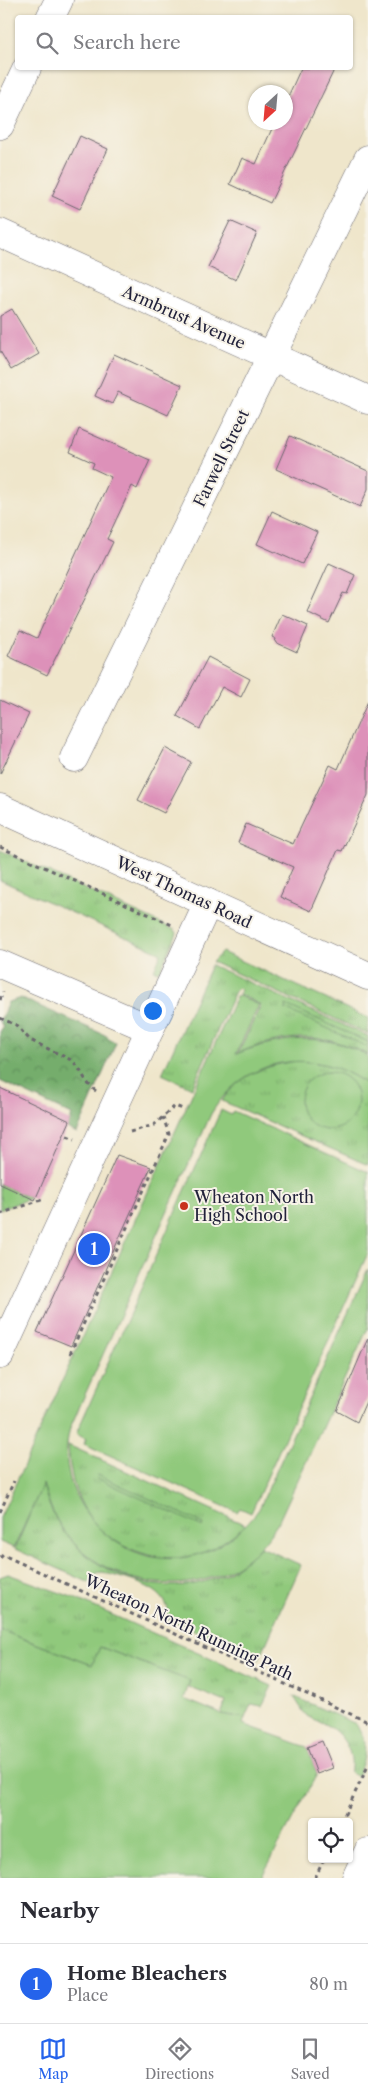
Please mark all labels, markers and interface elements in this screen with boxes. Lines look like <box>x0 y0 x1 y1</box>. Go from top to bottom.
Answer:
search box <box>15 15 353 70</box>
icon: search <box>33 29 61 57</box>
text: Search here <box>73 31 181 54</box>
north arrow <box>248 85 293 130</box>
street label: Armbrust Avenue <box>118 280 249 353</box>
street label: Farwell Street <box>189 406 253 510</box>
street label: West Thomas Road <box>112 851 255 932</box>
your location <box>140 998 166 1024</box>
place label: Wheaton North High School <box>193 1187 314 1225</box>
marker: Wheaton North High School <box>178 1200 190 1212</box>
pin: 1 <box>78 1230 110 1268</box>
street label: Wheaton North Running Path <box>81 1569 297 1684</box>
map controls <box>308 1818 353 1863</box>
button: locate <box>308 1818 353 1863</box>
text: Nearby <box>20 1898 99 1923</box>
text: Home Bleachers <box>67 1962 227 1985</box>
text: 1 <box>32 1974 40 1994</box>
text: 80 m <box>309 1974 348 1994</box>
text: Place <box>67 1985 108 2005</box>
tab: Map <box>38 2035 68 2083</box>
tab: Directions <box>145 2035 214 2083</box>
tab: Saved <box>291 2035 330 2083</box>

